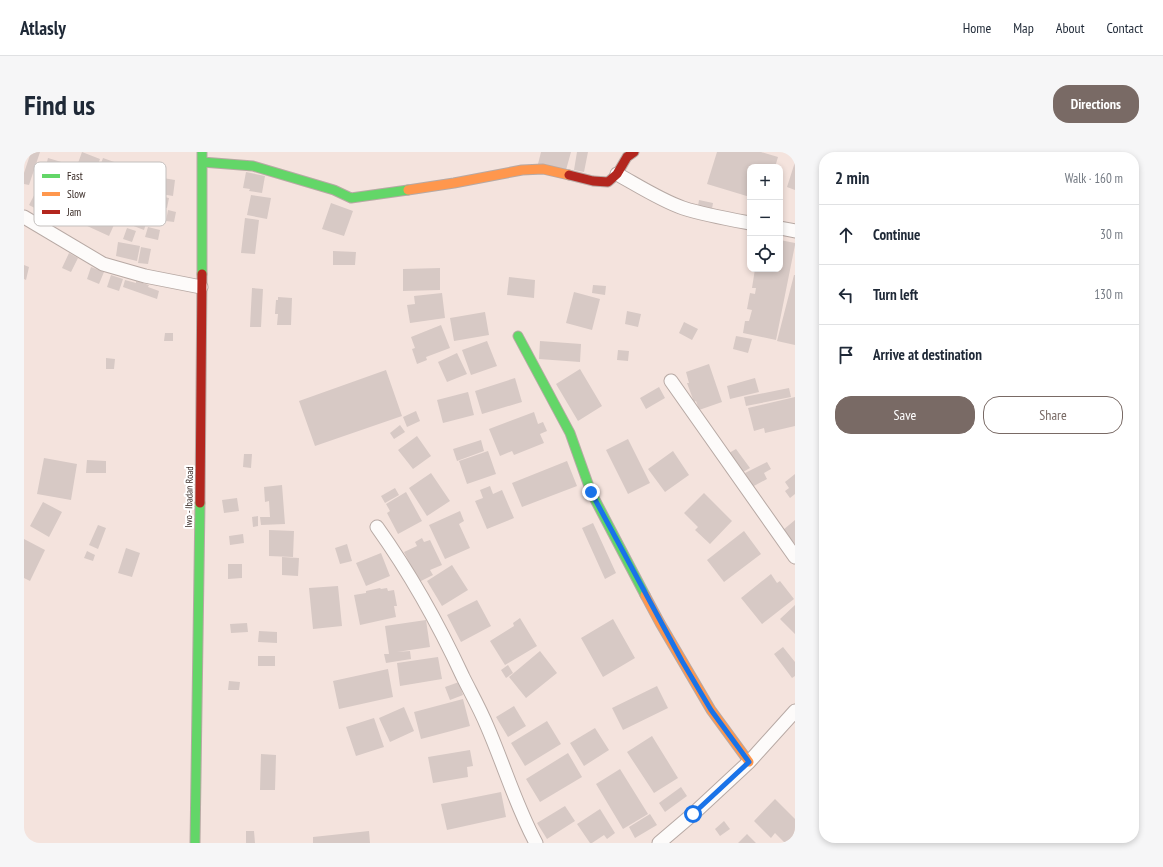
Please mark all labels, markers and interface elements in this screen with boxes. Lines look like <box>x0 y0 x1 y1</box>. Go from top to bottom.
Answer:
text: Atlasly <box>20 16 66 40</box>
text: Home <box>963 19 991 37</box>
text: Map <box>1013 19 1034 37</box>
text: About <box>1056 19 1085 37</box>
text: Contact <box>1107 19 1143 37</box>
button: Directions <box>1053 85 1139 123</box>
text: Find us <box>24 86 95 123</box>
legend <box>34 162 166 226</box>
map controls <box>747 164 783 272</box>
button: + <box>747 164 783 200</box>
text: 2 min <box>835 167 869 189</box>
text: Fast <box>67 169 83 183</box>
text: Walk · 160 m <box>1065 170 1123 187</box>
text: Slow <box>67 187 86 201</box>
button: − <box>747 200 783 236</box>
text: Jam <box>66 205 81 219</box>
icon: ahead <box>835 224 857 246</box>
text: Continue <box>873 225 920 244</box>
text: 30 m <box>1100 226 1123 243</box>
button: locate <box>747 236 783 272</box>
icon: left <box>835 284 857 306</box>
text: Turn left <box>873 285 918 304</box>
text: 130 m <box>1094 286 1123 303</box>
icon: arrive <box>835 344 857 366</box>
text: Arrive at destination <box>873 345 982 364</box>
button: Save <box>835 396 975 434</box>
button: Share <box>983 396 1123 434</box>
street label: Iwo - Ibadan Road <box>182 466 196 528</box>
route end <box>582 483 600 501</box>
route start <box>684 805 702 823</box>

